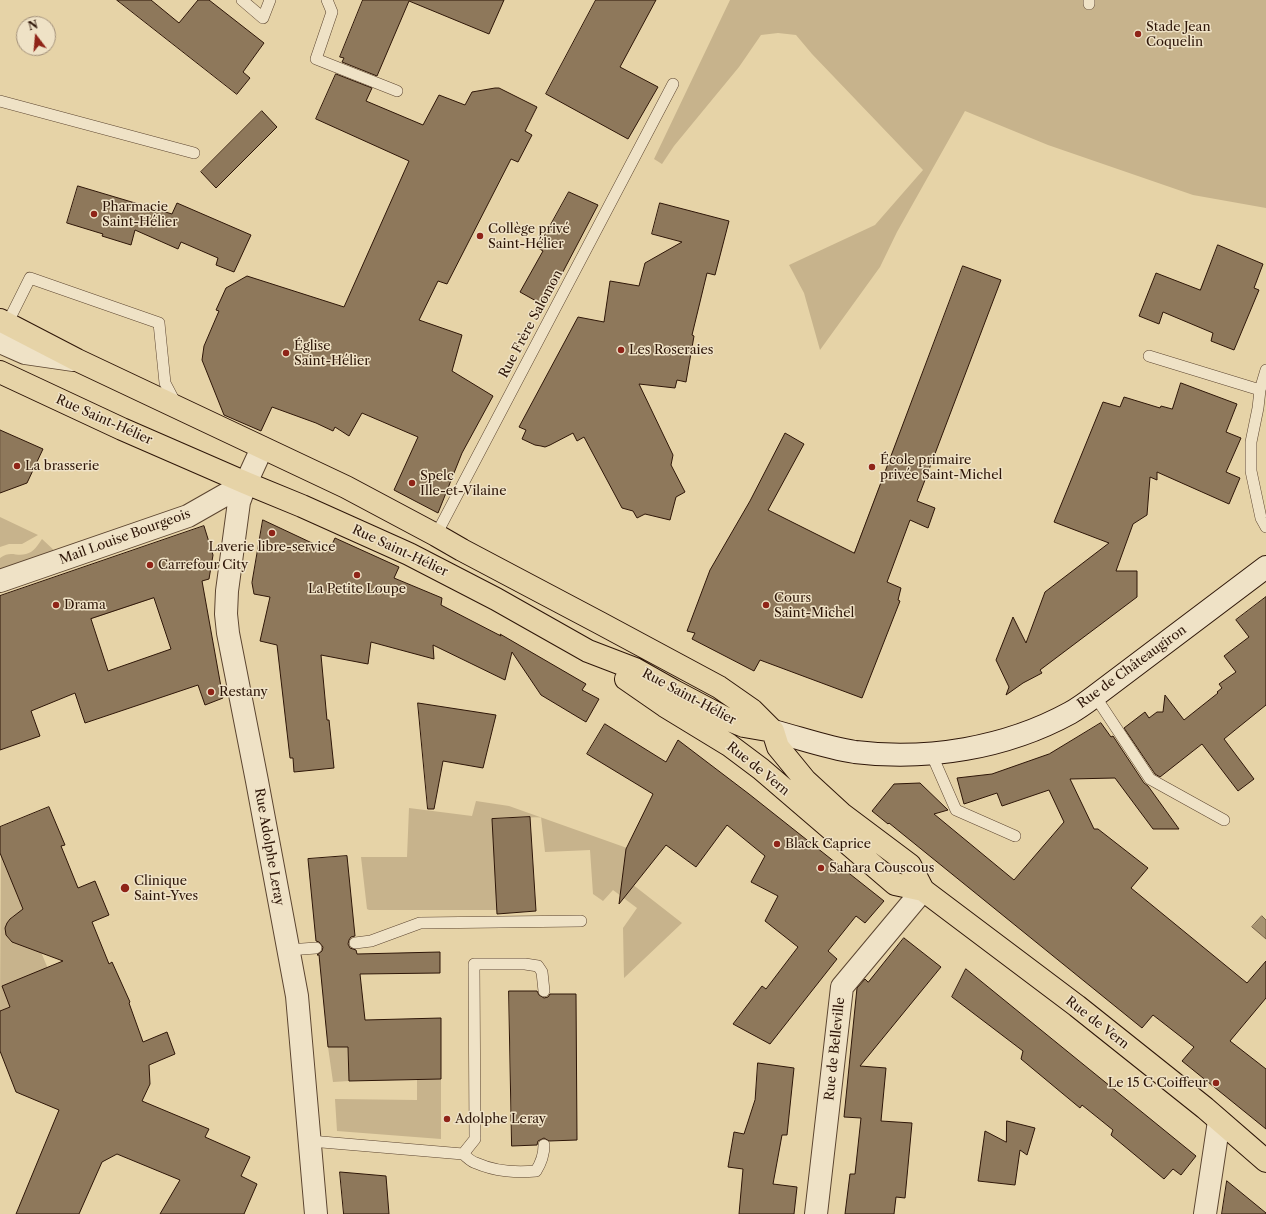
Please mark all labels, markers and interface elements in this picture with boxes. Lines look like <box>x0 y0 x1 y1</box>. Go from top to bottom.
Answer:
north arrow <box>16 16 56 56</box>
text: N <box>26 17 39 33</box>
place label: Stade Jean Coquelin <box>1146 19 1211 50</box>
marker: Stade Jean Coquelin <box>1133 29 1143 39</box>
place label: Pharmacie Saint-Hélier <box>102 199 178 230</box>
marker: Pharmacie Saint-Hélier <box>89 209 99 219</box>
place label: Collège privé Saint-Hélier <box>488 221 570 252</box>
marker: Collège privé Saint-Hélier <box>475 231 485 241</box>
street label: Rue Frère Salomon <box>496 267 566 381</box>
place label: Église Saint-Hélier <box>294 338 370 369</box>
place label: Les Roseraies <box>629 342 713 358</box>
marker: Les Roseraies <box>616 345 626 355</box>
marker: Église Saint-Hélier <box>281 348 291 358</box>
street label: Rue Saint-Hélier <box>53 392 155 448</box>
place label: École primaire privée Saint-Michel <box>880 452 1002 483</box>
place label: La brasserie <box>25 458 99 474</box>
marker: La brasserie <box>12 461 22 471</box>
marker: École primaire privée Saint-Michel <box>867 462 877 472</box>
place label: Spelc Ille-et-Vilaine <box>420 468 506 499</box>
marker: Spelc Ille-et-Vilaine <box>407 478 417 488</box>
street label: Mail Louise Bourgeois <box>57 506 193 568</box>
street label: Rue Saint-Hélier <box>350 522 450 580</box>
marker: Laverie libre-service <box>267 528 277 538</box>
place label: Laverie libre-service <box>209 539 335 555</box>
place label: Carrefour City <box>158 557 248 573</box>
marker: Carrefour City <box>145 560 155 570</box>
marker: La Petite Loupe <box>352 570 362 580</box>
place label: La Petite Loupe <box>308 581 406 597</box>
place label: Cours Saint-Michel <box>774 590 854 621</box>
place label: Drama <box>64 597 106 613</box>
marker: Drama <box>51 600 61 610</box>
marker: Cours Saint-Michel <box>761 600 771 610</box>
street label: Rue de Châteaugiron <box>1074 622 1190 712</box>
street label: Rue Saint-Hélier <box>639 666 739 728</box>
place label: Restany <box>219 684 268 700</box>
marker: Restany <box>206 687 216 697</box>
street label: Rue de Vern <box>724 739 792 799</box>
street label: Rue Adolphe Leray <box>251 787 287 907</box>
place label: Black Caprice <box>785 836 871 852</box>
marker: Black Caprice <box>772 839 782 849</box>
place label: Sahara Couscous <box>829 860 934 876</box>
marker: Sahara Couscous <box>816 863 826 873</box>
place label: Clinique Saint-Yves <box>134 873 198 904</box>
marker: Clinique Saint-Yves <box>119 882 131 894</box>
street label: Rue de Vern <box>1062 993 1132 1053</box>
street label: Rue de Belleville <box>822 996 848 1102</box>
place label: Le 15 C Coiffeur <box>1108 1075 1208 1091</box>
marker: Le 15 C Coiffeur <box>1211 1078 1221 1088</box>
place label: Adolphe Leray <box>455 1111 546 1127</box>
marker: Adolphe Leray <box>442 1114 452 1124</box>

